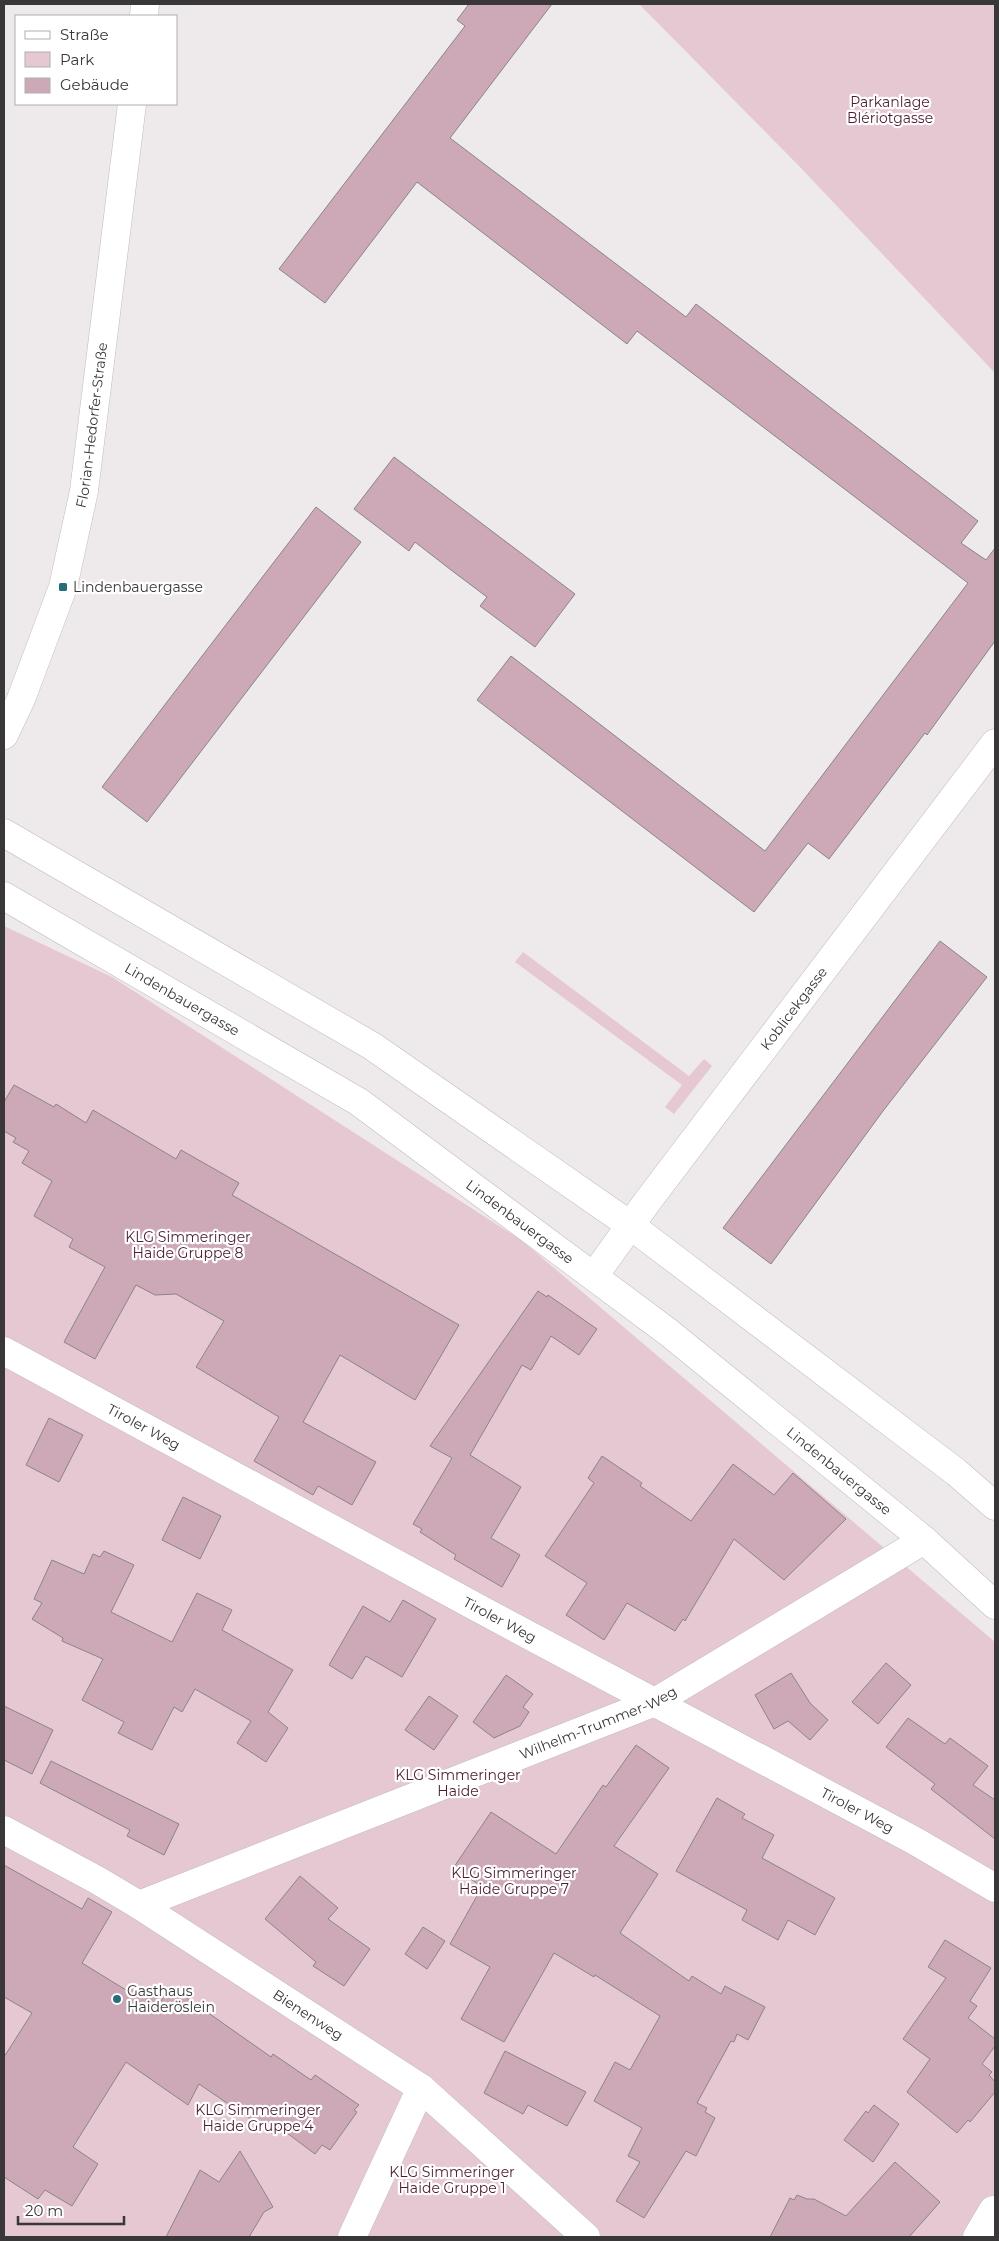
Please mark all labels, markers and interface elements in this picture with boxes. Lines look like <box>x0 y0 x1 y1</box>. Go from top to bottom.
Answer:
legend <box>15 15 178 105</box>
text: Straße <box>60 25 109 44</box>
text: Park <box>60 50 94 69</box>
text: Gebäude <box>60 75 129 94</box>
park label: Parkanlage Blériotgasse <box>847 93 933 127</box>
street label: Florian-Hedorfer-Straße <box>72 341 111 510</box>
place label: Lindenbauergasse <box>73 578 203 596</box>
marker: Lindenbauergasse <box>57 581 69 593</box>
street label: Lindenbauergasse <box>121 959 243 1040</box>
street label: Koblicekgasse <box>756 963 831 1054</box>
street label: Lindenbauergasse <box>462 1176 577 1268</box>
park label: KLG Simmeringer Haide Gruppe 8 <box>125 1228 251 1262</box>
street label: Tiroler Weg <box>104 1400 183 1454</box>
street label: Lindenbauergasse <box>783 1423 895 1519</box>
street label: Tiroler Weg <box>460 1593 540 1647</box>
street label: Wilhelm-Trummer-Weg <box>517 1682 680 1763</box>
park label: KLG Simmeringer Haide <box>395 1766 521 1800</box>
street label: Tiroler Weg <box>818 1783 897 1837</box>
park label: KLG Simmeringer Haide Gruppe 7 <box>451 1864 577 1898</box>
place label: Gasthaus Haideröslein <box>127 1982 215 2016</box>
street label: Bienenweg <box>269 1985 347 2044</box>
marker: Gasthaus Haideröslein <box>111 1993 123 2005</box>
park label: KLG Simmeringer Haide Gruppe 4 <box>195 2101 321 2135</box>
park label: KLG Simmeringer Haide Gruppe 1 <box>389 2163 515 2197</box>
scale bar <box>18 2194 124 2226</box>
text: 20 m <box>25 2201 63 2220</box>

